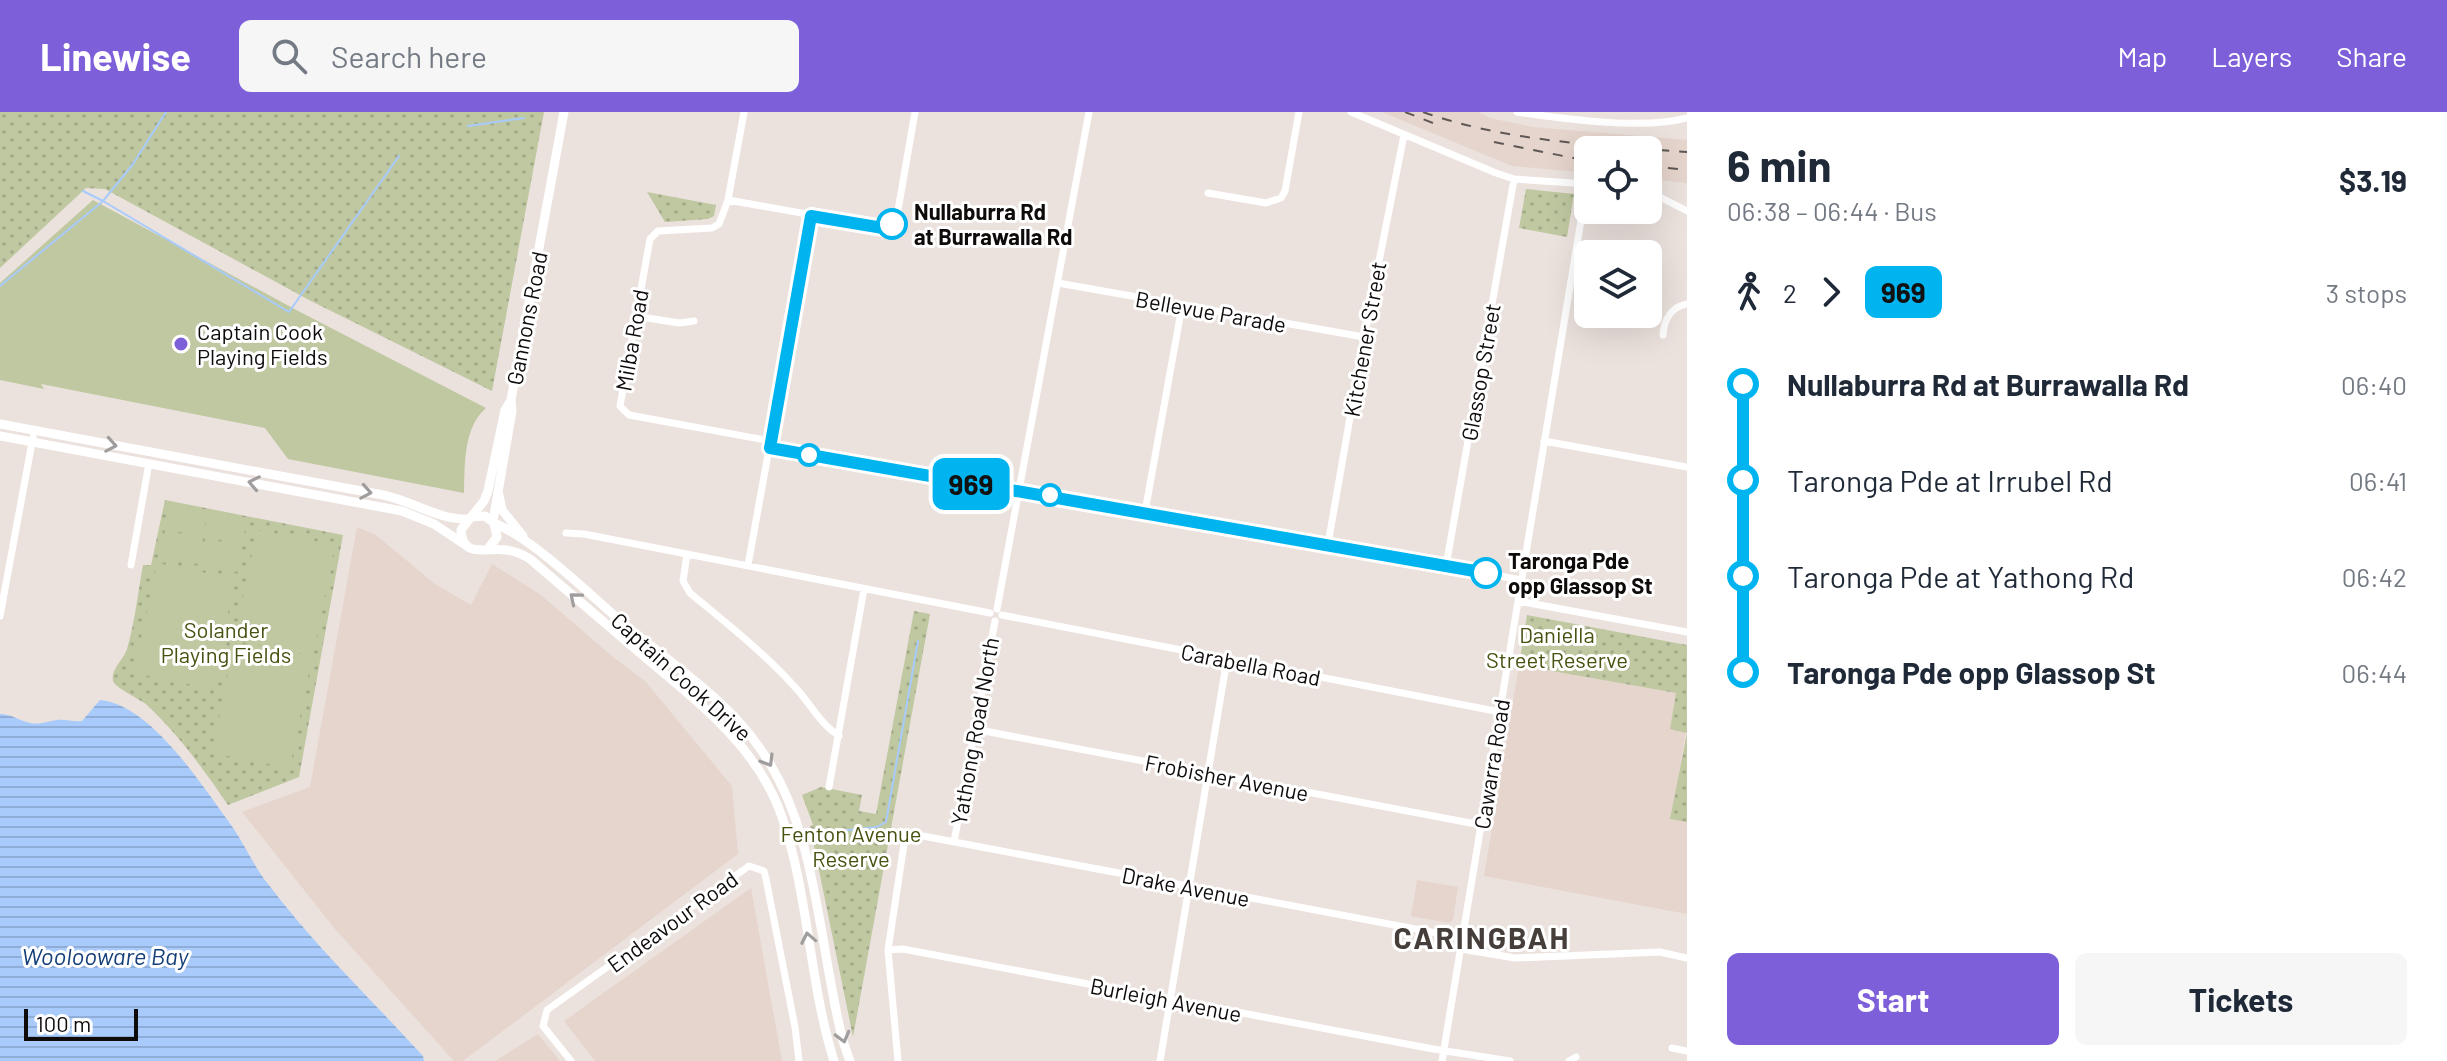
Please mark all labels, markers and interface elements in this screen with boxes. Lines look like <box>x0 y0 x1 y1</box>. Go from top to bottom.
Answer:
search box <box>239 20 799 92</box>
text: Linewise <box>40 33 191 79</box>
icon: search <box>267 34 311 78</box>
text: Search here <box>331 38 487 74</box>
text: Map <box>2117 39 2167 73</box>
text: Layers <box>2211 39 2292 73</box>
text: Share <box>2336 39 2407 73</box>
map controls <box>1574 136 1662 328</box>
button: locate <box>1574 136 1662 224</box>
text: 6 min <box>1727 138 1831 191</box>
text: $3.19 <box>2339 162 2407 198</box>
text: 06:38 – 06:44 · Bus <box>1727 195 1937 226</box>
place label: Nullaburra Rd at Burrawalla Rd <box>914 198 1072 249</box>
marker: Nullaburra Rd at Burrawalla Rd <box>877 209 907 239</box>
button: layers <box>1574 240 1662 328</box>
street label: Gannons Road <box>500 249 552 387</box>
street label: Kitchener Street <box>1338 259 1390 419</box>
icon: walk <box>1727 270 1771 314</box>
icon: forward <box>1809 270 1853 314</box>
text: 969 <box>1881 275 1926 309</box>
text: 2 <box>1783 277 1797 308</box>
text: 3 stops <box>2326 277 2407 308</box>
street label: Bellevue Parade <box>1134 285 1288 337</box>
street label: Milba Road <box>609 287 653 393</box>
street label: Glassop Street <box>1455 301 1505 443</box>
place label: Captain Cook Playing Fields <box>197 318 327 369</box>
marker: Captain Cook Playing Fields <box>172 335 190 353</box>
text: Nullaburra Rd at Burrawalla Rd <box>1787 366 2189 402</box>
text: 06:40 <box>2341 369 2407 400</box>
one-way arrow <box>104 435 117 452</box>
unlabelled marker <box>798 444 820 466</box>
line badge: 969 <box>925 458 1017 510</box>
text: Taronga Pde at Irrubel Rd <box>1787 462 2113 498</box>
text: 06:41 <box>2349 465 2407 496</box>
text: 969 <box>949 467 993 501</box>
one-way arrow <box>247 475 260 492</box>
one-way arrow <box>360 482 373 499</box>
unlabelled marker <box>1039 484 1061 506</box>
place label: Taronga Pde opp Glassop St <box>1508 547 1653 598</box>
marker: Taronga Pde opp Glassop St <box>1471 558 1501 588</box>
text: Taronga Pde at Yathong Rd <box>1787 558 2134 594</box>
text: 06:42 <box>2342 561 2407 592</box>
one-way arrow <box>570 593 585 608</box>
street label: Captain Cook Drive <box>607 606 757 746</box>
park label: Solander Playing Fields <box>161 616 291 667</box>
park label: Daniella Street Reserve <box>1486 621 1628 672</box>
street label: Yathong Road North <box>945 635 1003 827</box>
street label: Carabella Road <box>1179 638 1323 690</box>
text: Taronga Pde opp Glassop St <box>1787 654 2156 690</box>
text: 06:44 <box>2341 657 2407 688</box>
street label: Cawarra Road <box>1468 697 1514 831</box>
street label: Frobisher Avenue <box>1143 748 1311 806</box>
one-way arrow <box>758 752 774 767</box>
park label: Fenton Avenue Reserve <box>780 820 922 871</box>
street label: Drake Avenue <box>1120 861 1252 911</box>
street label: Endeavour Road <box>602 865 742 977</box>
district label: CARINGBAH <box>1394 919 1570 955</box>
one-way arrow <box>801 931 818 945</box>
water label: Woolooware Bay <box>22 941 190 970</box>
button: Start <box>1727 953 2059 1045</box>
button: Tickets <box>2075 953 2407 1045</box>
street label: Burleigh Avenue <box>1088 972 1244 1026</box>
scale bar <box>24 1005 138 1041</box>
text: 100 m <box>36 1010 91 1036</box>
one-way arrow <box>833 1030 850 1044</box>

